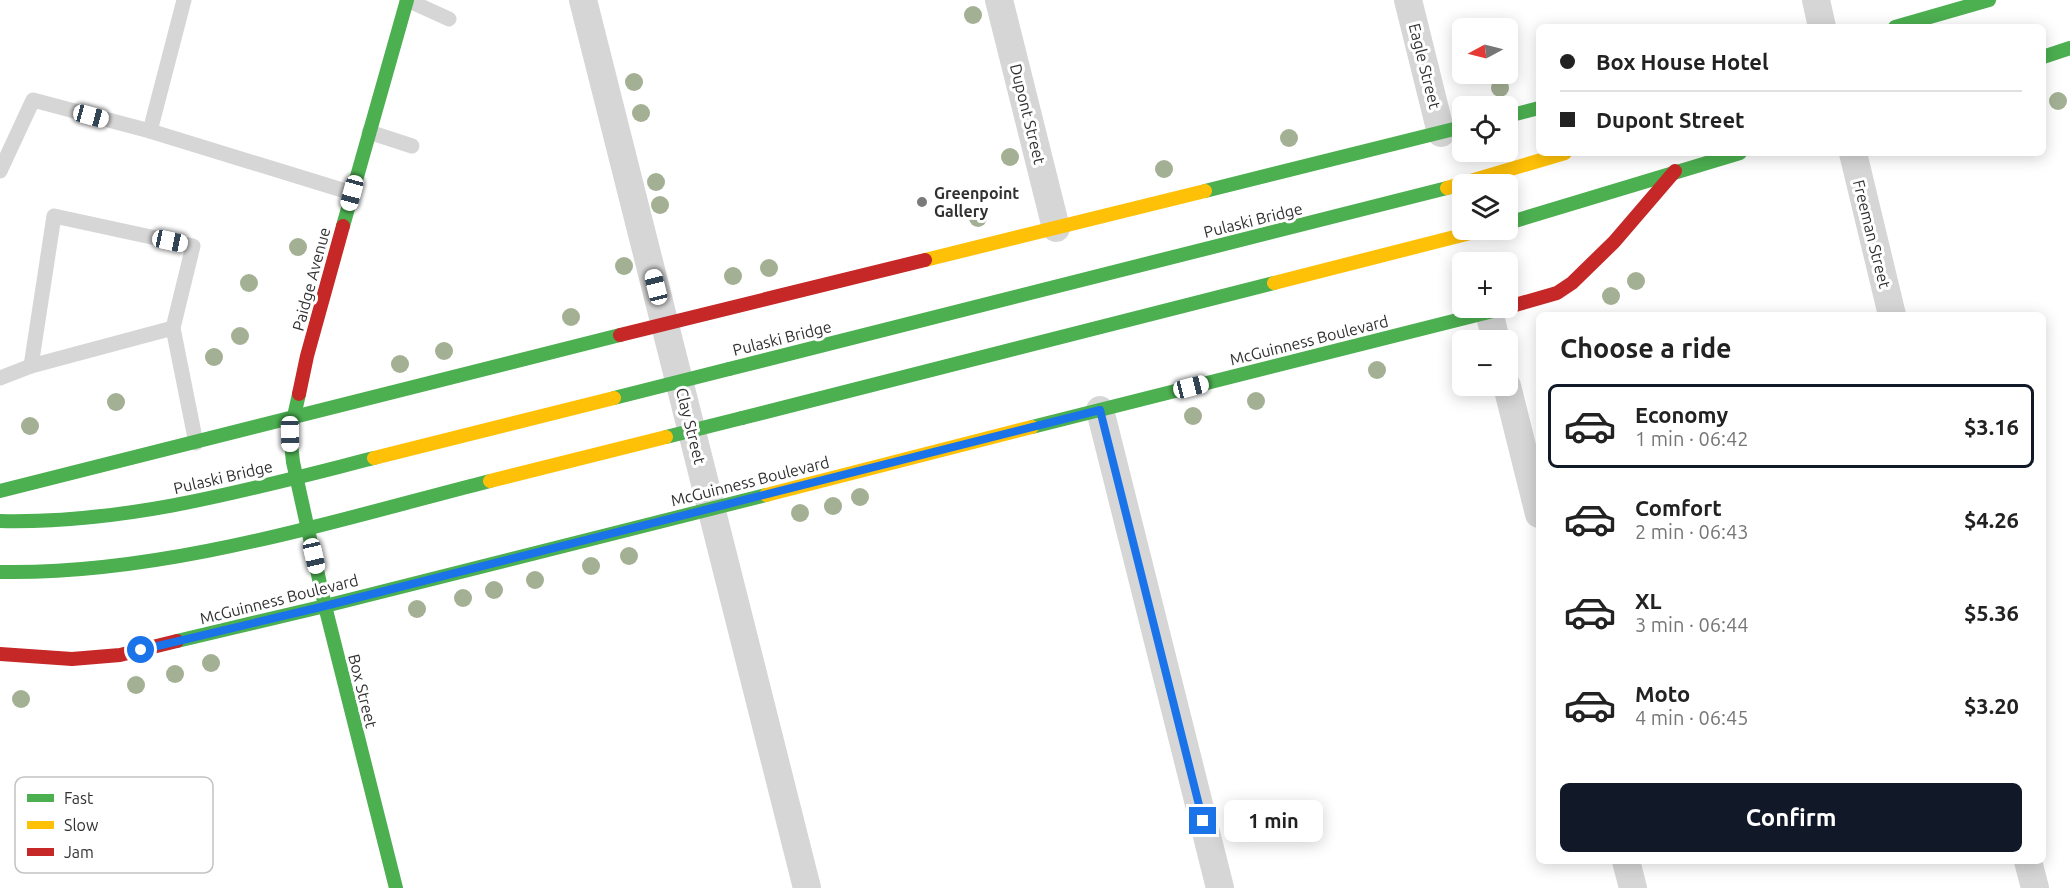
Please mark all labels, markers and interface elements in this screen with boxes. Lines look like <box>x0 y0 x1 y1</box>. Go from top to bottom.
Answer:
north arrow <box>1452 18 1518 84</box>
map controls <box>1452 18 1518 396</box>
street label: Eagle Street <box>1406 21 1445 111</box>
text: Box House Hotel <box>1596 49 1769 74</box>
street label: Dupont Street <box>1007 62 1049 167</box>
button: locate <box>1452 96 1518 162</box>
car <box>71 103 111 129</box>
text: Dupont Street <box>1596 107 1745 132</box>
car <box>339 173 365 213</box>
button: layers <box>1452 174 1518 240</box>
street label: Freeman Street <box>1850 178 1894 291</box>
place label: Greenpoint Gallery <box>934 184 1019 220</box>
marker: Greenpoint Gallery <box>915 195 929 209</box>
street label: Pulaski Bridge <box>1202 199 1304 241</box>
street label: Paidge Avenue <box>289 225 333 333</box>
car <box>151 228 189 254</box>
button: + <box>1452 252 1518 318</box>
car <box>643 267 669 307</box>
street label: McGuinness Boulevard <box>1228 312 1390 368</box>
street label: Pulaski Bridge <box>731 317 833 359</box>
button: − <box>1452 330 1518 396</box>
text: Choose a ride <box>1560 333 1732 363</box>
car <box>1171 374 1211 400</box>
street label: Clay Street <box>673 386 709 467</box>
icon: car <box>1563 399 1617 453</box>
text: Economy <box>1635 402 1728 427</box>
text: $3.16 <box>1964 414 2019 439</box>
car <box>281 416 299 452</box>
text: 1 min · 06:42 <box>1635 427 1749 450</box>
street label: McGuinness Boulevard <box>669 453 831 509</box>
street label: Pulaski Bridge <box>172 457 274 497</box>
icon: car <box>1563 492 1617 546</box>
text: Comfort <box>1635 495 1722 520</box>
text: $4.26 <box>1964 507 2019 532</box>
text: 2 min · 06:43 <box>1635 520 1749 543</box>
car <box>301 536 327 576</box>
street label: McGuinness Boulevard <box>198 571 360 627</box>
icon: car <box>1563 585 1617 639</box>
text: XL <box>1635 588 1662 613</box>
text: $5.36 <box>1964 600 2019 625</box>
text: 3 min · 06:44 <box>1635 613 1749 636</box>
route start <box>127 636 154 663</box>
street label: Box Street <box>345 652 381 731</box>
icon: car <box>1563 678 1617 732</box>
text: Moto <box>1635 681 1690 706</box>
text: $3.20 <box>1964 693 2019 718</box>
text: 4 min · 06:45 <box>1635 706 1749 729</box>
legend <box>15 777 213 873</box>
button: Confirm <box>1560 783 2022 852</box>
text: Fast <box>64 789 94 807</box>
callout: 1 min <box>1224 800 1323 842</box>
route end <box>1189 807 1216 834</box>
text: 1 min <box>1248 809 1299 832</box>
text: Slow <box>64 816 99 834</box>
text: Jam <box>64 843 94 861</box>

